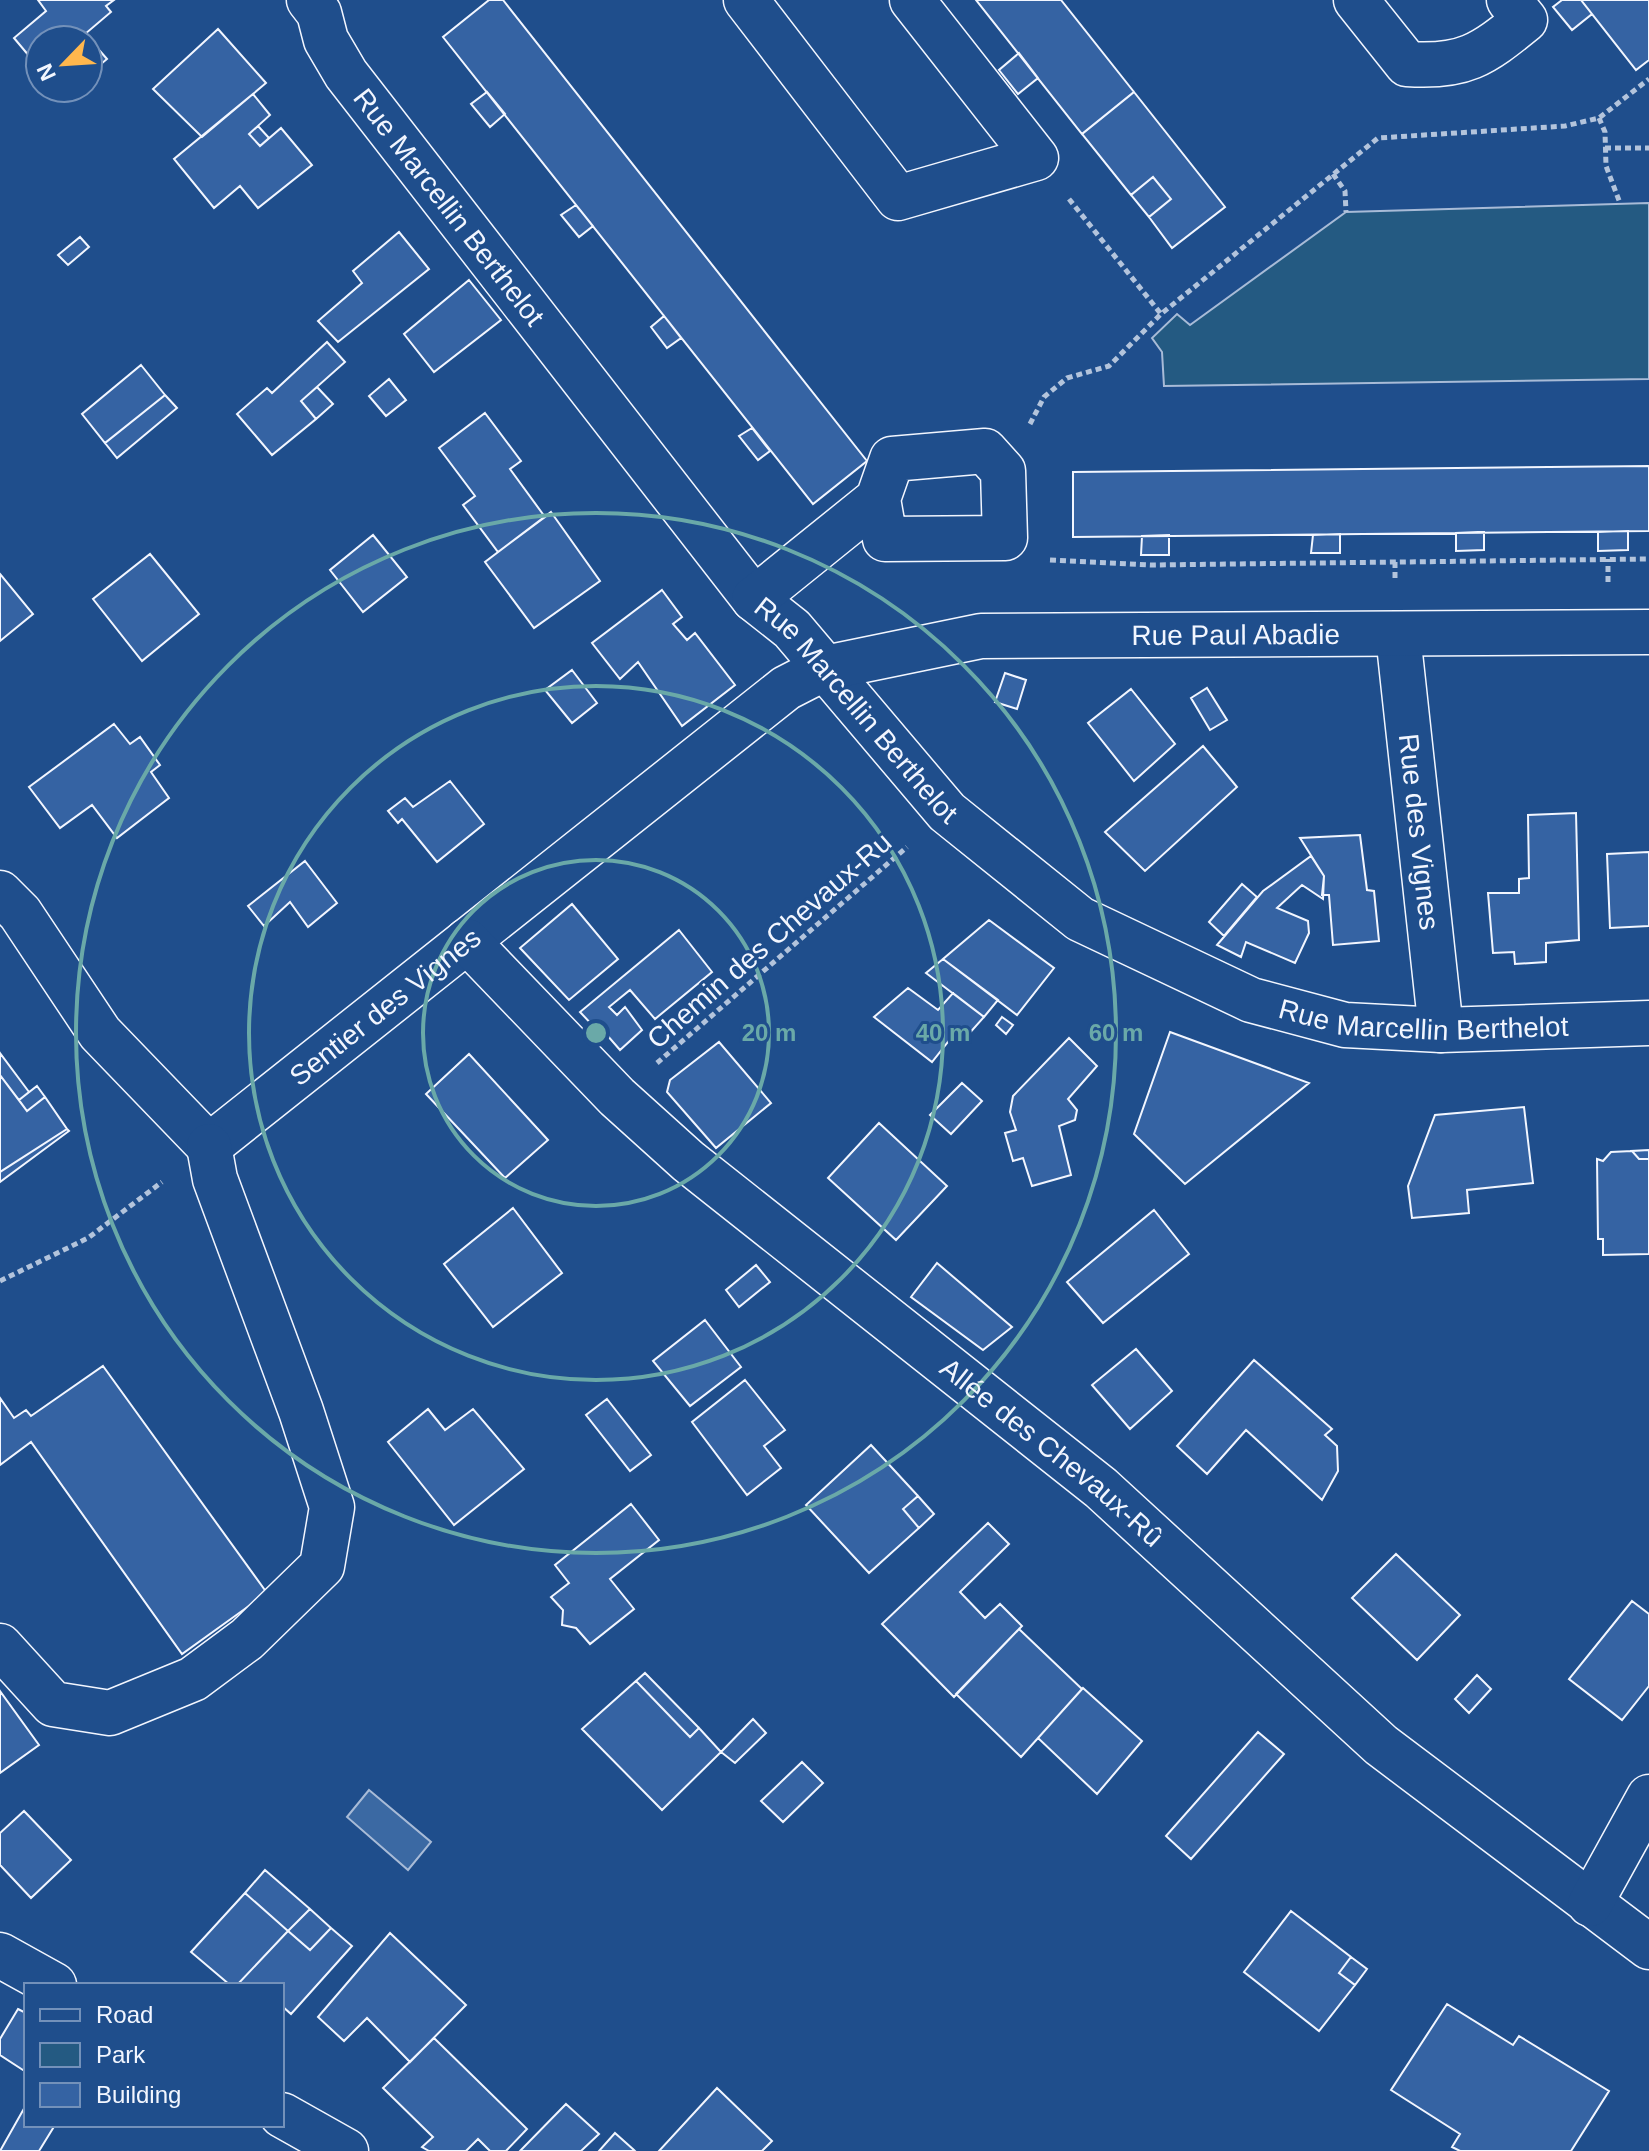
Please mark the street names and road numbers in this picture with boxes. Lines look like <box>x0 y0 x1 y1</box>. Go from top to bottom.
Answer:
street label: Rue Marcellin Berthelot <box>347 83 551 332</box>
street label: Rue Marcellin Berthelot <box>749 591 963 830</box>
street label: Rue Paul Abadie <box>1131 619 1340 651</box>
street label: Rue des Vignes <box>1393 732 1445 932</box>
street label: Chemin des Chevaux-Ru <box>641 826 898 1055</box>
street label: Sentier des Vignes <box>284 922 487 1092</box>
street label: Rue Marcellin Berthelot <box>1276 993 1569 1046</box>
street label: Allée des Chevaux-Rû <box>934 1352 1169 1553</box>

